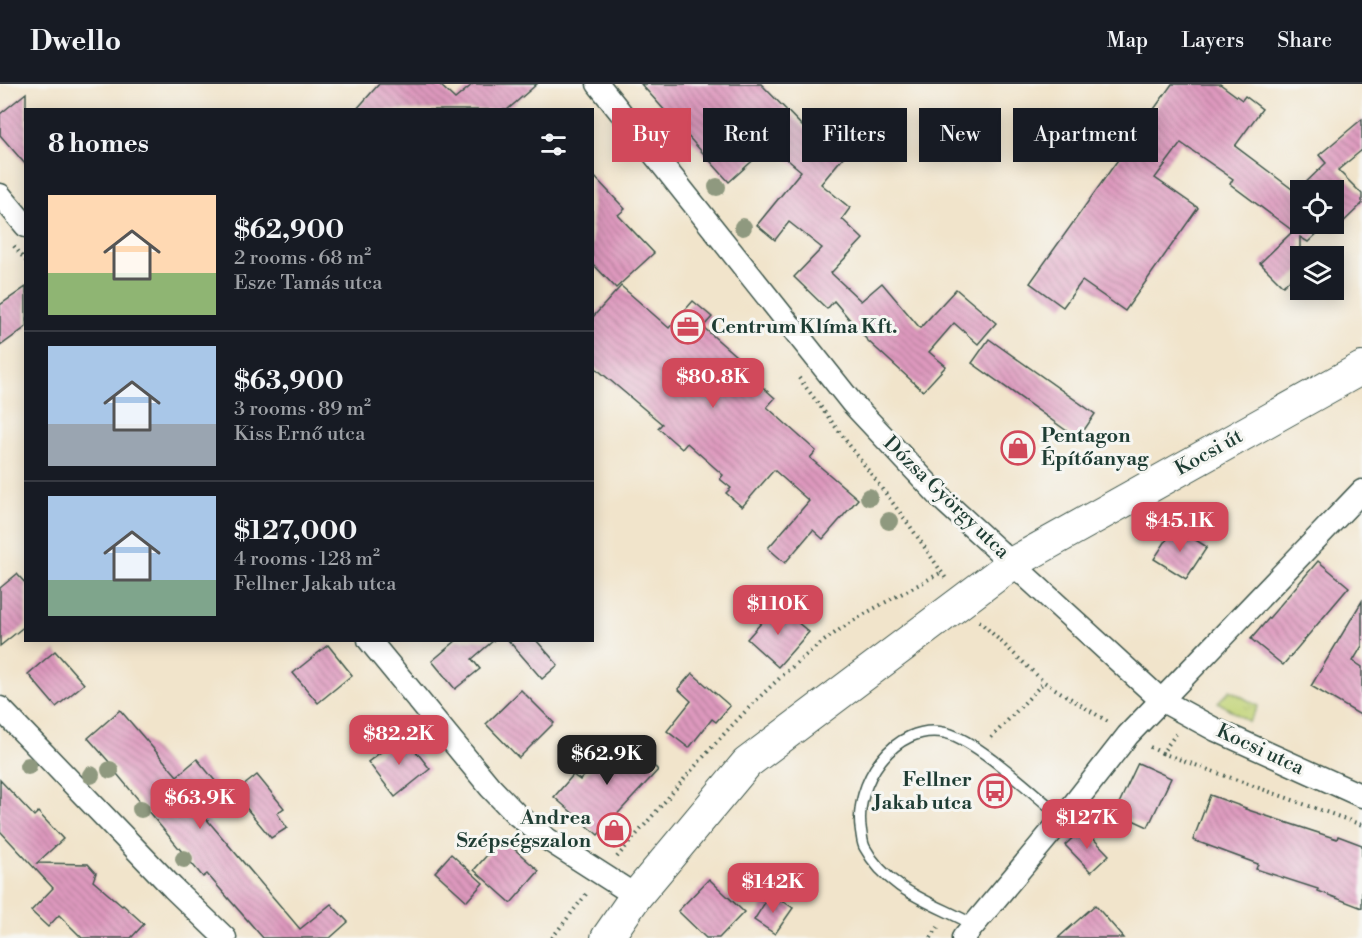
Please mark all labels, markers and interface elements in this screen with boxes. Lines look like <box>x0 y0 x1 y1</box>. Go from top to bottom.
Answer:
text: Dwello <box>30 24 121 59</box>
text: Map <box>1107 28 1148 54</box>
text: Layers <box>1181 28 1244 54</box>
text: Share <box>1277 28 1332 54</box>
chip: Buy <box>612 108 691 162</box>
chip: Rent <box>703 108 790 162</box>
chip: Filters <box>802 108 907 162</box>
chip: New <box>919 108 1001 162</box>
chip: Apartment <box>1013 108 1158 162</box>
text: 8 homes <box>48 128 149 160</box>
icon: filters <box>537 128 570 161</box>
map controls <box>1290 180 1344 300</box>
button: locate <box>1290 180 1344 234</box>
text: $62,900 <box>234 214 344 246</box>
icon: home <box>96 219 168 291</box>
text: 2 rooms · 68 m² <box>234 246 371 271</box>
button: layers <box>1290 246 1344 300</box>
text: Esze Tamás utca <box>234 271 382 296</box>
office icon: Centrum Klíma Kft. <box>670 309 706 345</box>
place label: Centrum Klíma Kft. <box>711 315 898 340</box>
pin: $80.8K <box>664 358 762 409</box>
text: $63,900 <box>234 365 344 397</box>
text: $80.8K <box>676 365 750 390</box>
icon: home <box>96 370 168 442</box>
text: 3 rooms · 89 m² <box>234 397 371 422</box>
text: Kiss Ernő utca <box>234 422 365 447</box>
place label: Pentagon Építőanyag <box>1041 424 1149 472</box>
street label: Kocsi út <box>1171 424 1247 482</box>
shop icon: Pentagon Építőanyag <box>1000 430 1036 466</box>
street label: Dózsa György utca <box>878 431 1015 565</box>
pin: $45.1K <box>1131 502 1229 553</box>
text: $45.1K <box>1145 509 1215 534</box>
text: $127,000 <box>234 515 357 547</box>
icon: home <box>96 520 168 592</box>
text: 4 rooms · 128 m² <box>234 547 380 572</box>
text: Fellner Jakab utca <box>234 572 396 597</box>
pin: $110K <box>736 585 820 636</box>
text: $110K <box>747 592 809 617</box>
pin: $82.2K <box>350 715 448 766</box>
street label: Kocsi utca <box>1212 719 1309 781</box>
text: $82.2K <box>363 722 435 747</box>
pin: $62.9K <box>558 735 656 786</box>
text: $62.9K <box>571 742 643 767</box>
place label: Fellner Jakab utca <box>871 768 972 816</box>
bus stop icon: Fellner Jakab utca <box>977 773 1013 809</box>
pin: $63.9K <box>151 779 249 830</box>
text: $63.9K <box>165 786 235 811</box>
pin: $127K <box>1045 799 1129 850</box>
place label: Andrea Szépségszalon <box>456 806 592 854</box>
text: $127K <box>1056 806 1118 831</box>
shop icon: Andrea Szépségszalon <box>596 812 632 848</box>
pin: $142K <box>731 863 815 914</box>
text: $142K <box>742 870 804 895</box>

